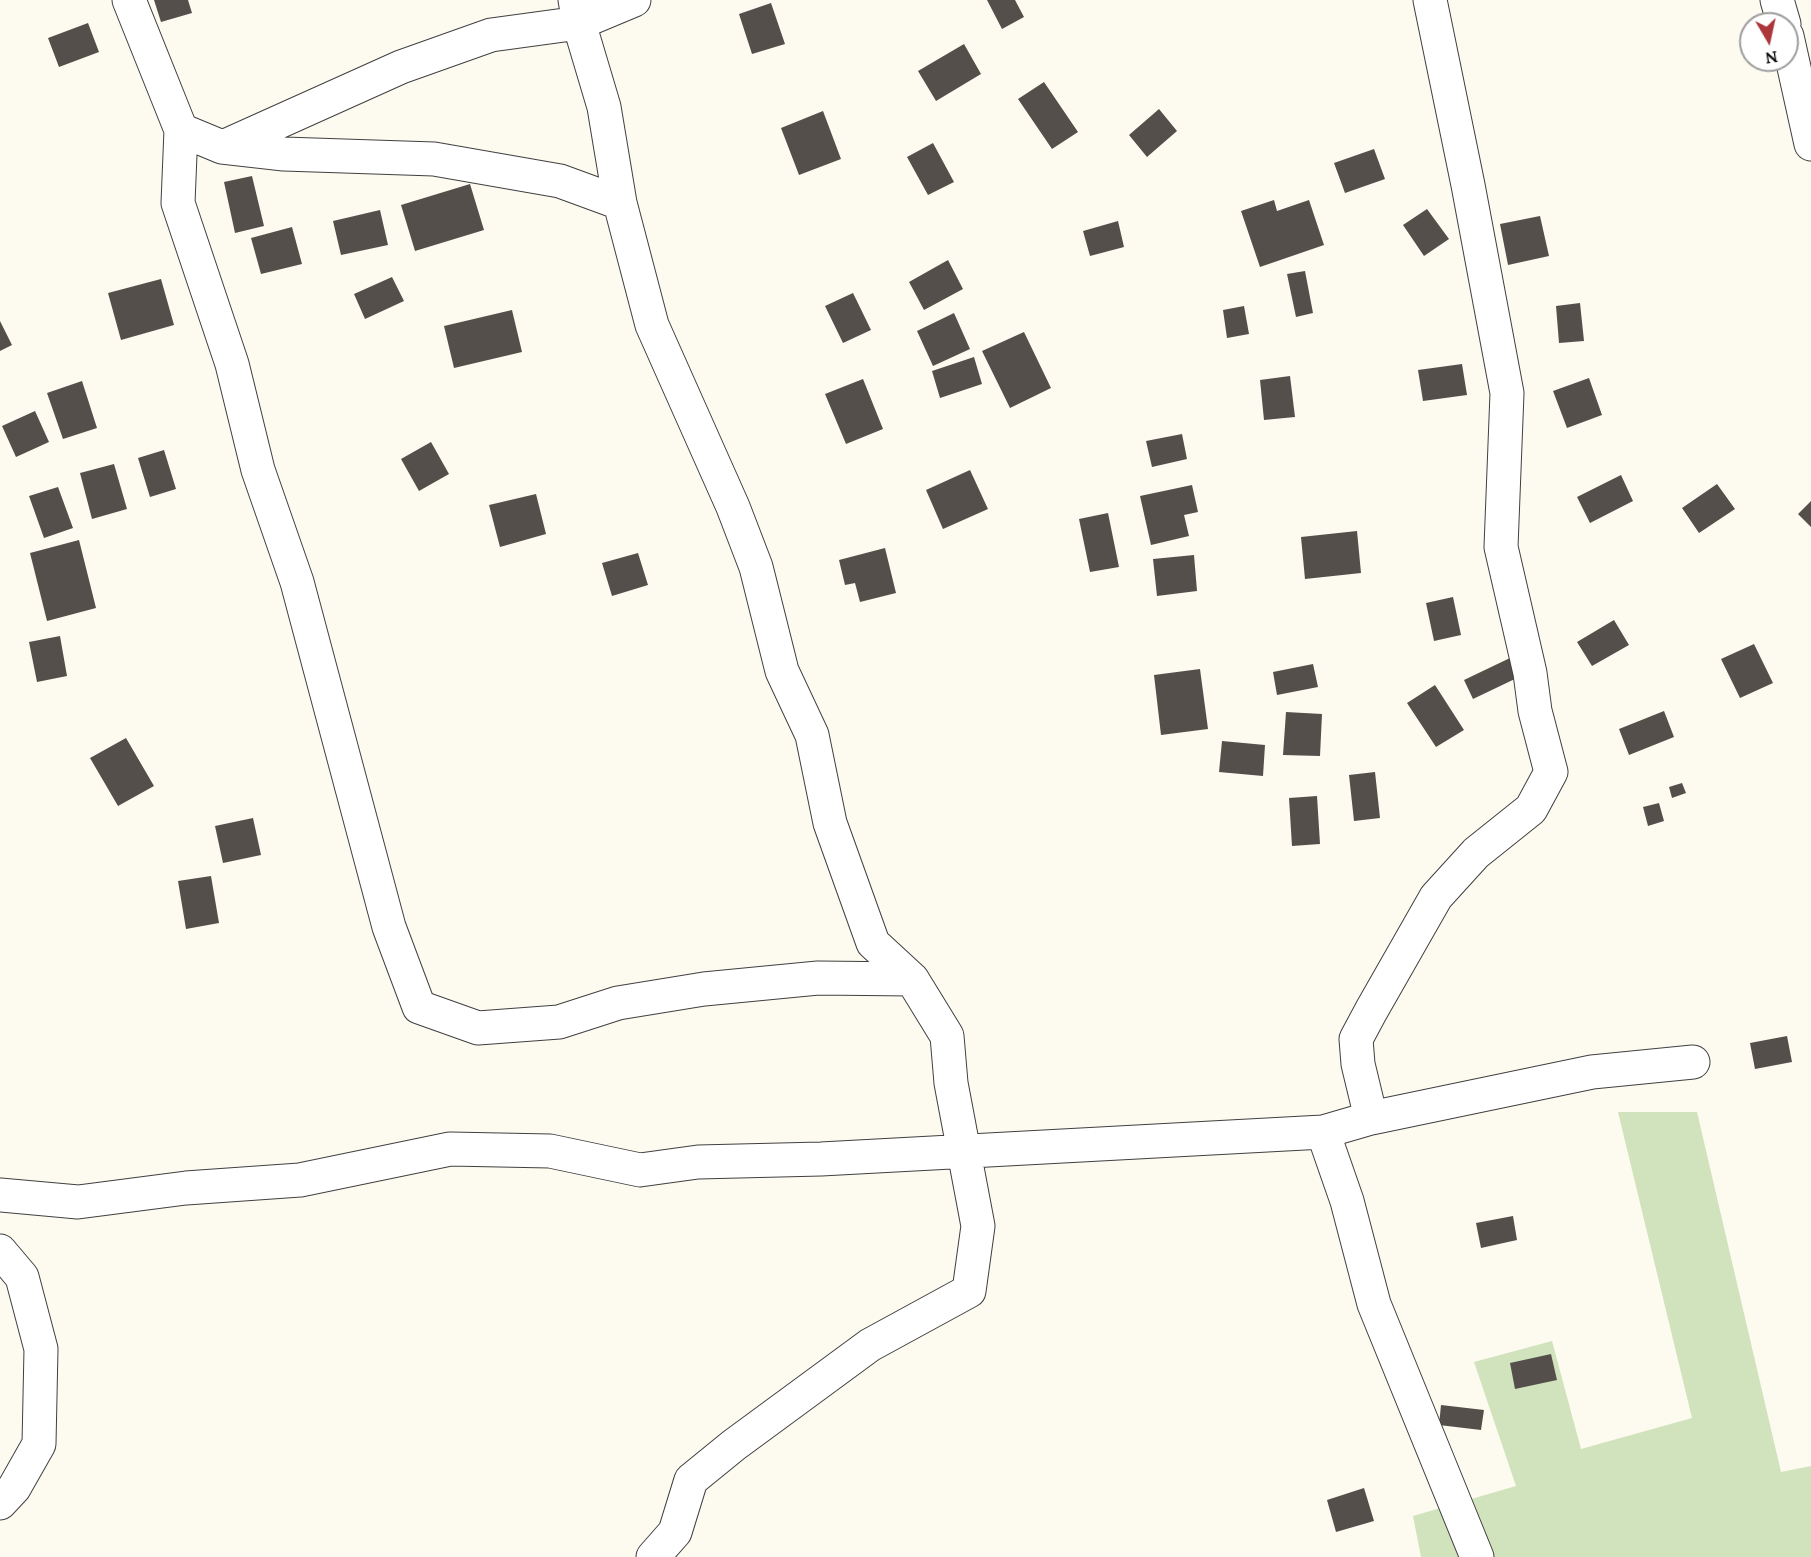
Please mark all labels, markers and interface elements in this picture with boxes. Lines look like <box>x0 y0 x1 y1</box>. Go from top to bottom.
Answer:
north arrow <box>1739 12 1799 72</box>
text: N <box>1764 47 1779 69</box>

